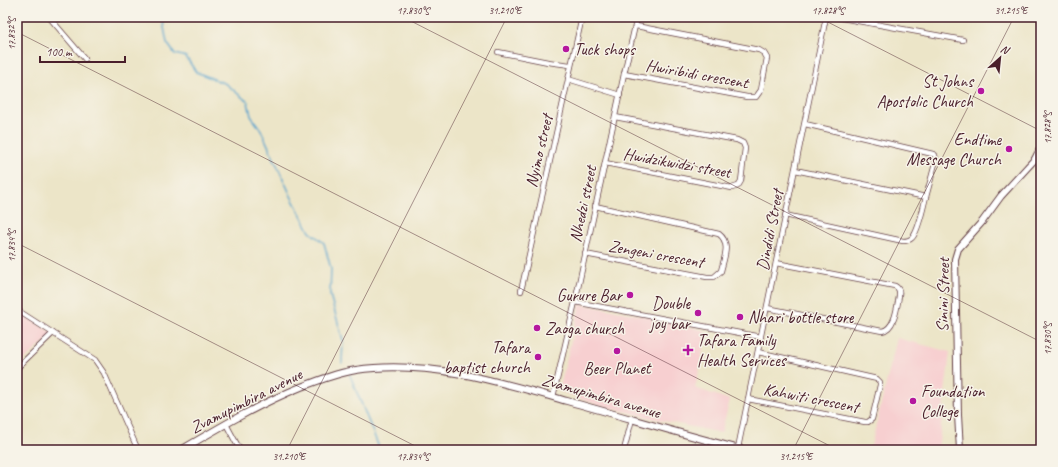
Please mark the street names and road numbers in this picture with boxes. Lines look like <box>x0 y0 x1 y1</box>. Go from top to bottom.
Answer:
street label: Hwiribidi crescent <box>644 55 752 94</box>
street label: Nyimo street <box>520 110 558 189</box>
street label: Hwidzikwidzi street <box>622 143 735 183</box>
street label: Nhedzi street <box>565 162 602 244</box>
street label: Dindidi Street <box>752 186 789 272</box>
street label: Zengeni crescent <box>607 235 708 273</box>
street label: Sinini Street <box>932 255 954 332</box>
street label: Zvamupimbira avenue <box>187 363 307 438</box>
street label: Zvamupimbira avenue <box>539 369 664 423</box>
street label: Kahwiti crescent <box>762 379 863 418</box>

